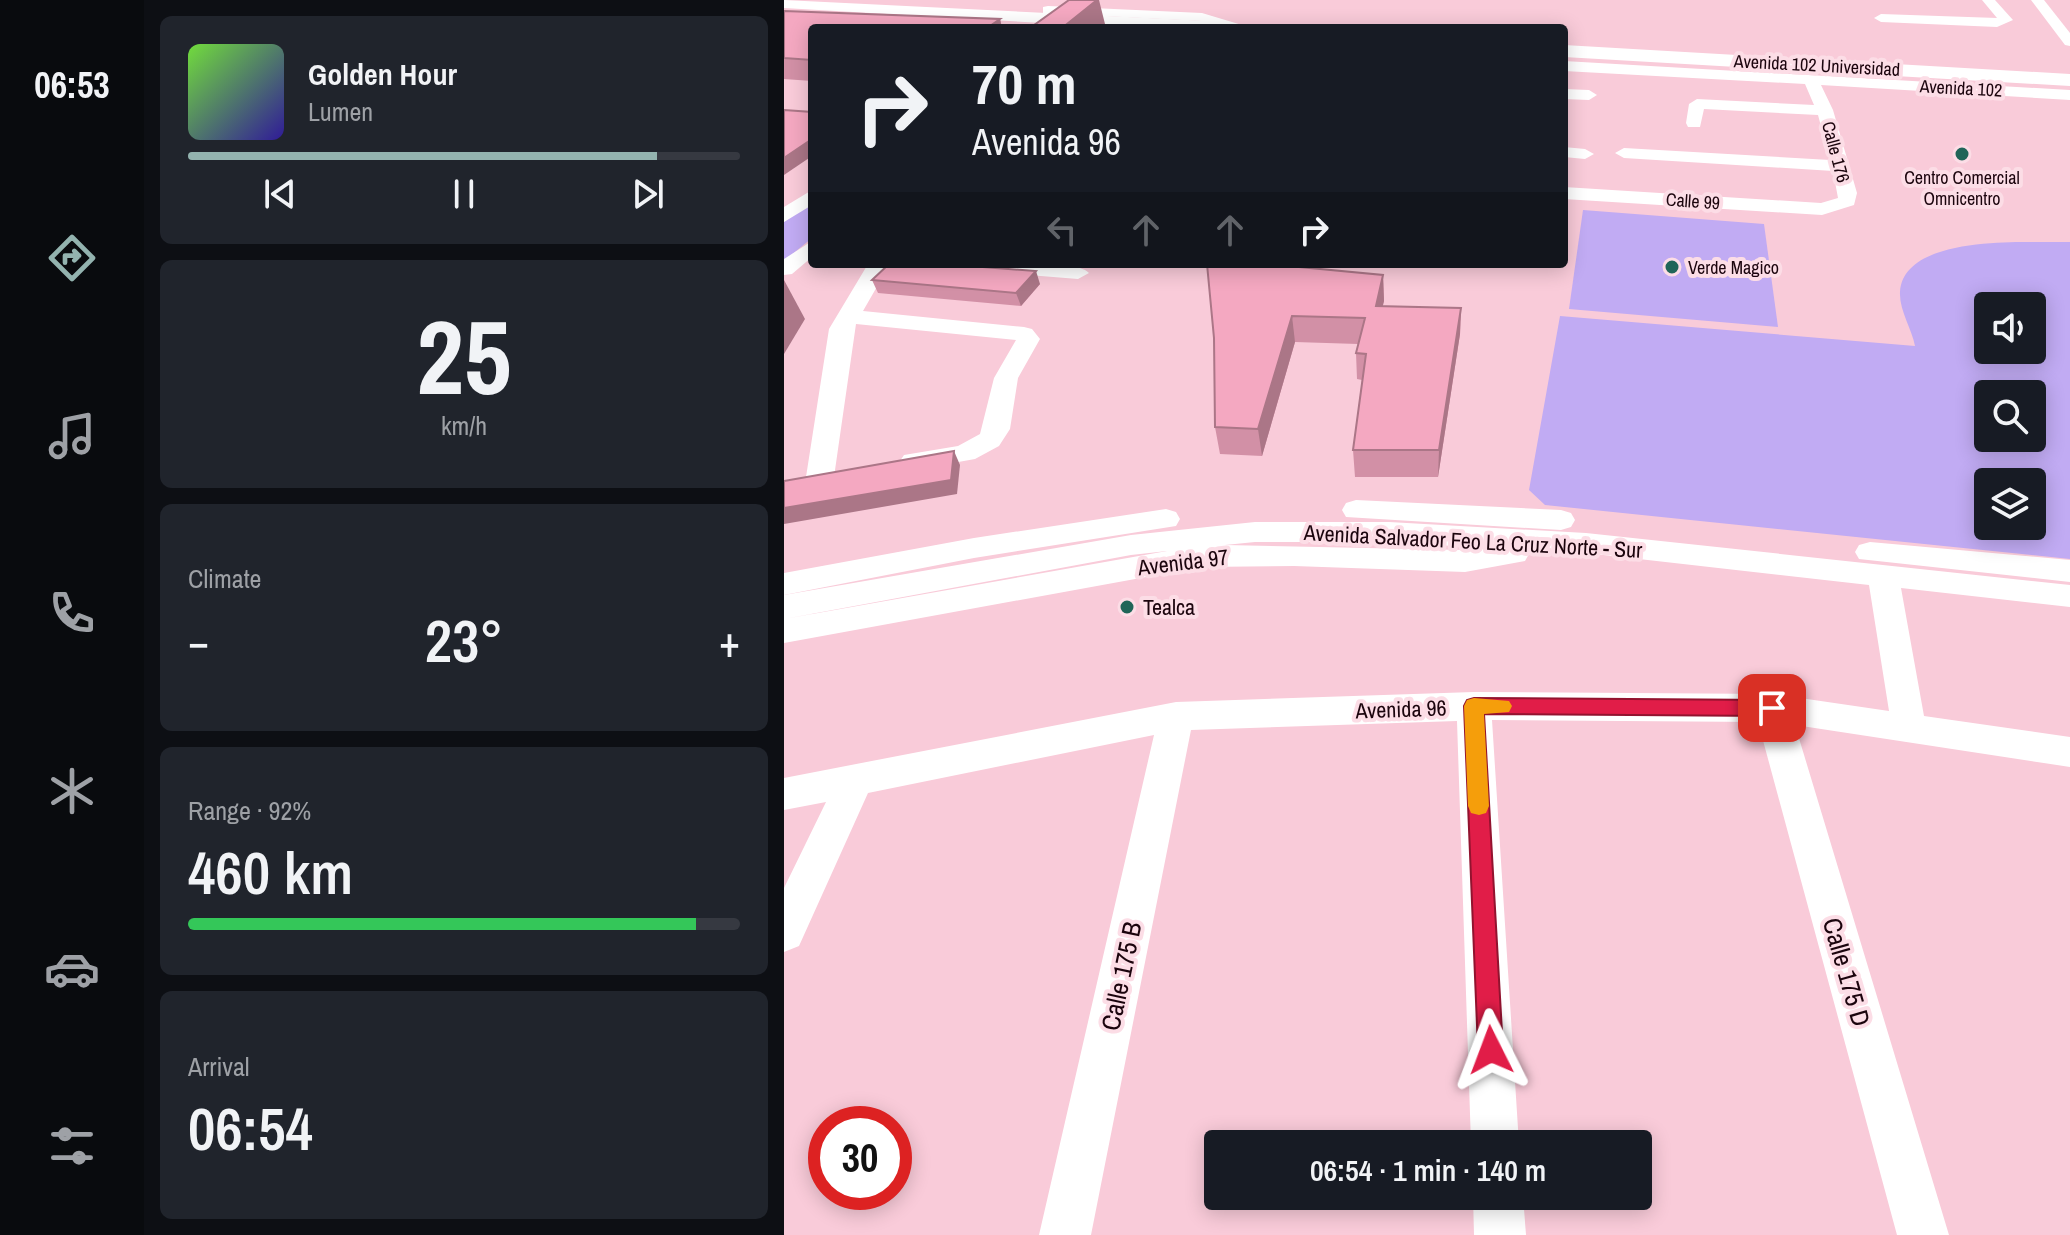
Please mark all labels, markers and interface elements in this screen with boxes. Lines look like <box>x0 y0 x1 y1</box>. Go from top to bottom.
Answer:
text: 70 m <box>972 46 1077 121</box>
street label: Avenida 102 Universidad <box>1732 48 1901 82</box>
text: Golden Hour <box>308 54 457 94</box>
icon: right <box>840 56 944 160</box>
text: 06:53 <box>34 61 110 109</box>
street label: Avenida 102 <box>1918 73 2003 103</box>
text: Lumen <box>308 94 373 129</box>
text: Avenida 96 <box>972 118 1121 166</box>
street label: Calle 176 <box>1816 119 1856 185</box>
marker: Centro Comercial Omnicentro <box>1953 145 1971 163</box>
place label: Centro Comercial Omnicentro <box>1904 165 2020 211</box>
icon: previous <box>258 172 302 216</box>
icon: pause <box>442 172 486 216</box>
icon: next <box>626 172 670 216</box>
street label: Calle 99 <box>1665 187 1721 215</box>
icon: left <box>1040 208 1084 252</box>
icon: ahead <box>1124 208 1168 252</box>
icon: ahead <box>1208 208 1252 252</box>
icon: right <box>1292 208 1336 252</box>
icon: directions <box>44 230 100 286</box>
place label: Verde Magico <box>1688 255 1779 280</box>
marker: Verde Magico <box>1663 258 1681 276</box>
text: 25 <box>417 286 511 426</box>
map controls <box>1974 292 2046 540</box>
button: sound <box>1974 292 2046 364</box>
button: search <box>1974 380 2046 452</box>
icon: music <box>44 408 100 464</box>
text: km/h <box>441 408 487 443</box>
button: layers <box>1974 468 2046 540</box>
street label: Avenida Salvador Feo La Cruz Norte - Sur <box>1302 517 1643 565</box>
street label: Avenida 97 <box>1135 542 1230 583</box>
text: Climate <box>188 561 261 596</box>
icon: phone <box>44 585 100 641</box>
place label: Tealca <box>1143 592 1195 622</box>
marker: Tealca <box>1118 598 1136 616</box>
text: 23° <box>425 600 503 681</box>
text: − <box>188 611 209 671</box>
text: + <box>719 611 740 671</box>
pin <box>1738 674 1806 742</box>
icon: arrive <box>1750 686 1794 730</box>
street label: Avenida 96 <box>1354 692 1447 726</box>
icon: climate <box>44 763 100 819</box>
text: Range · 92% <box>188 793 311 828</box>
text: 460 km <box>188 832 353 913</box>
street label: Calle 175 D <box>1815 914 1879 1030</box>
street label: Calle 175 B <box>1092 918 1150 1034</box>
icon: car <box>44 941 100 997</box>
position arrow <box>1449 1008 1533 1092</box>
text: Arrival <box>188 1049 250 1084</box>
text: 06:54 <box>188 1088 313 1169</box>
speed limit sign: 30 <box>808 1106 912 1210</box>
icon: filters <box>44 1118 100 1174</box>
text: 06:54 · 1 min · 140 m <box>1310 1150 1546 1190</box>

